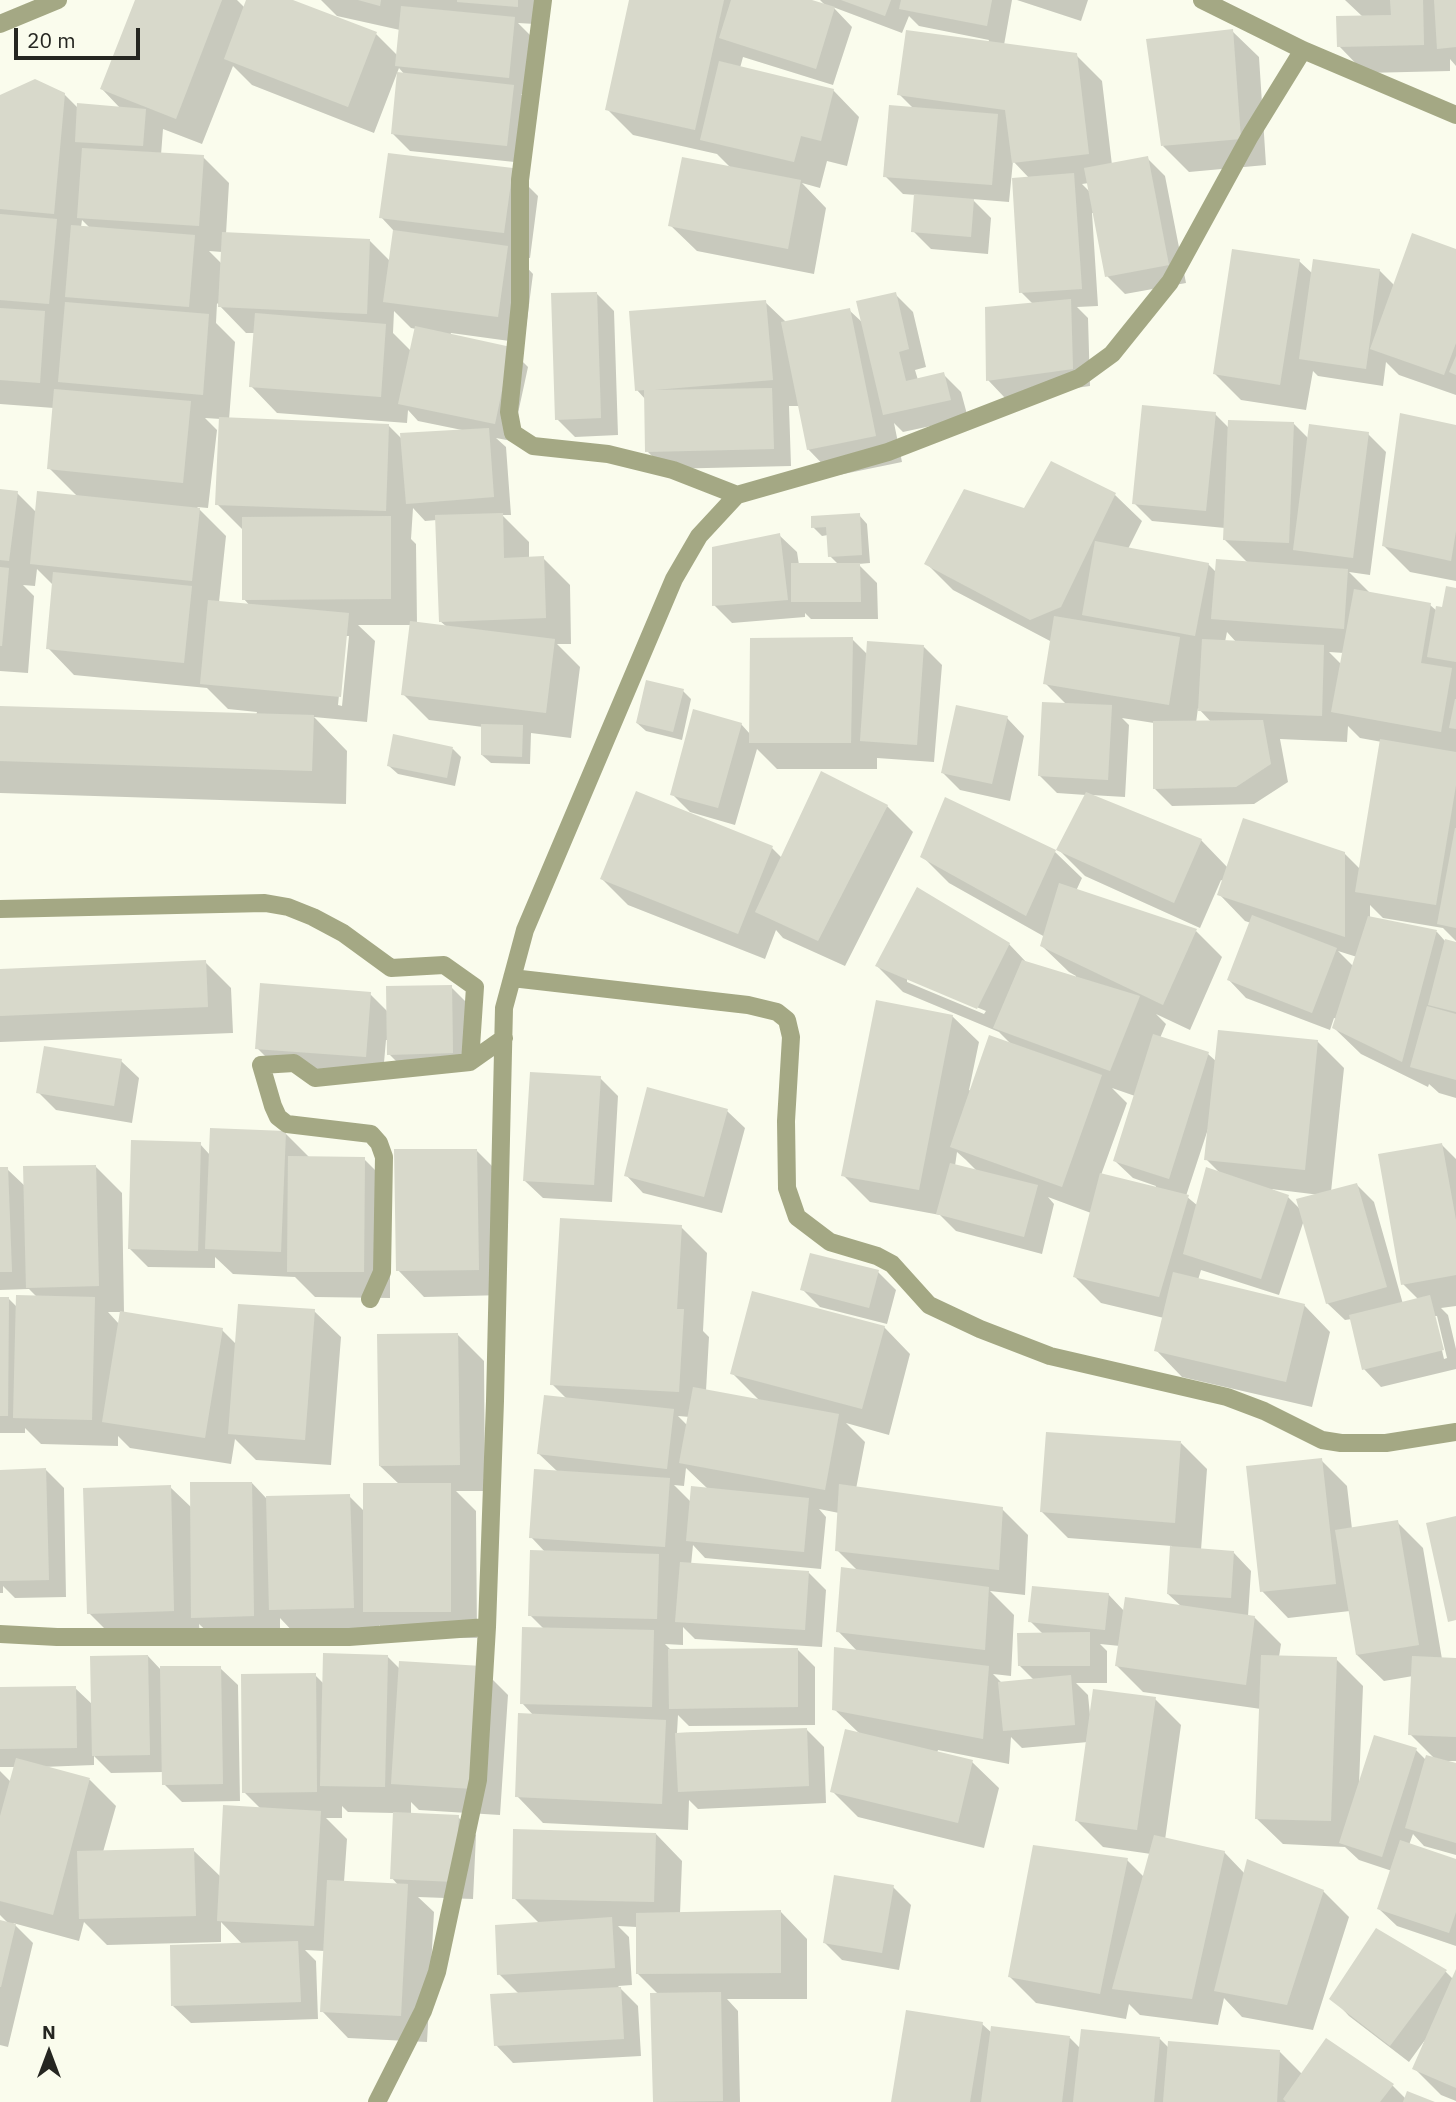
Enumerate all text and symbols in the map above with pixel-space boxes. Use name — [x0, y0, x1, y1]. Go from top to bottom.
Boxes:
scale bar — [18, 14, 144, 58]
text: 20 m — [27, 26, 76, 54]
north arrow — [14, 2018, 84, 2088]
text: N — [42, 2020, 56, 2044]

